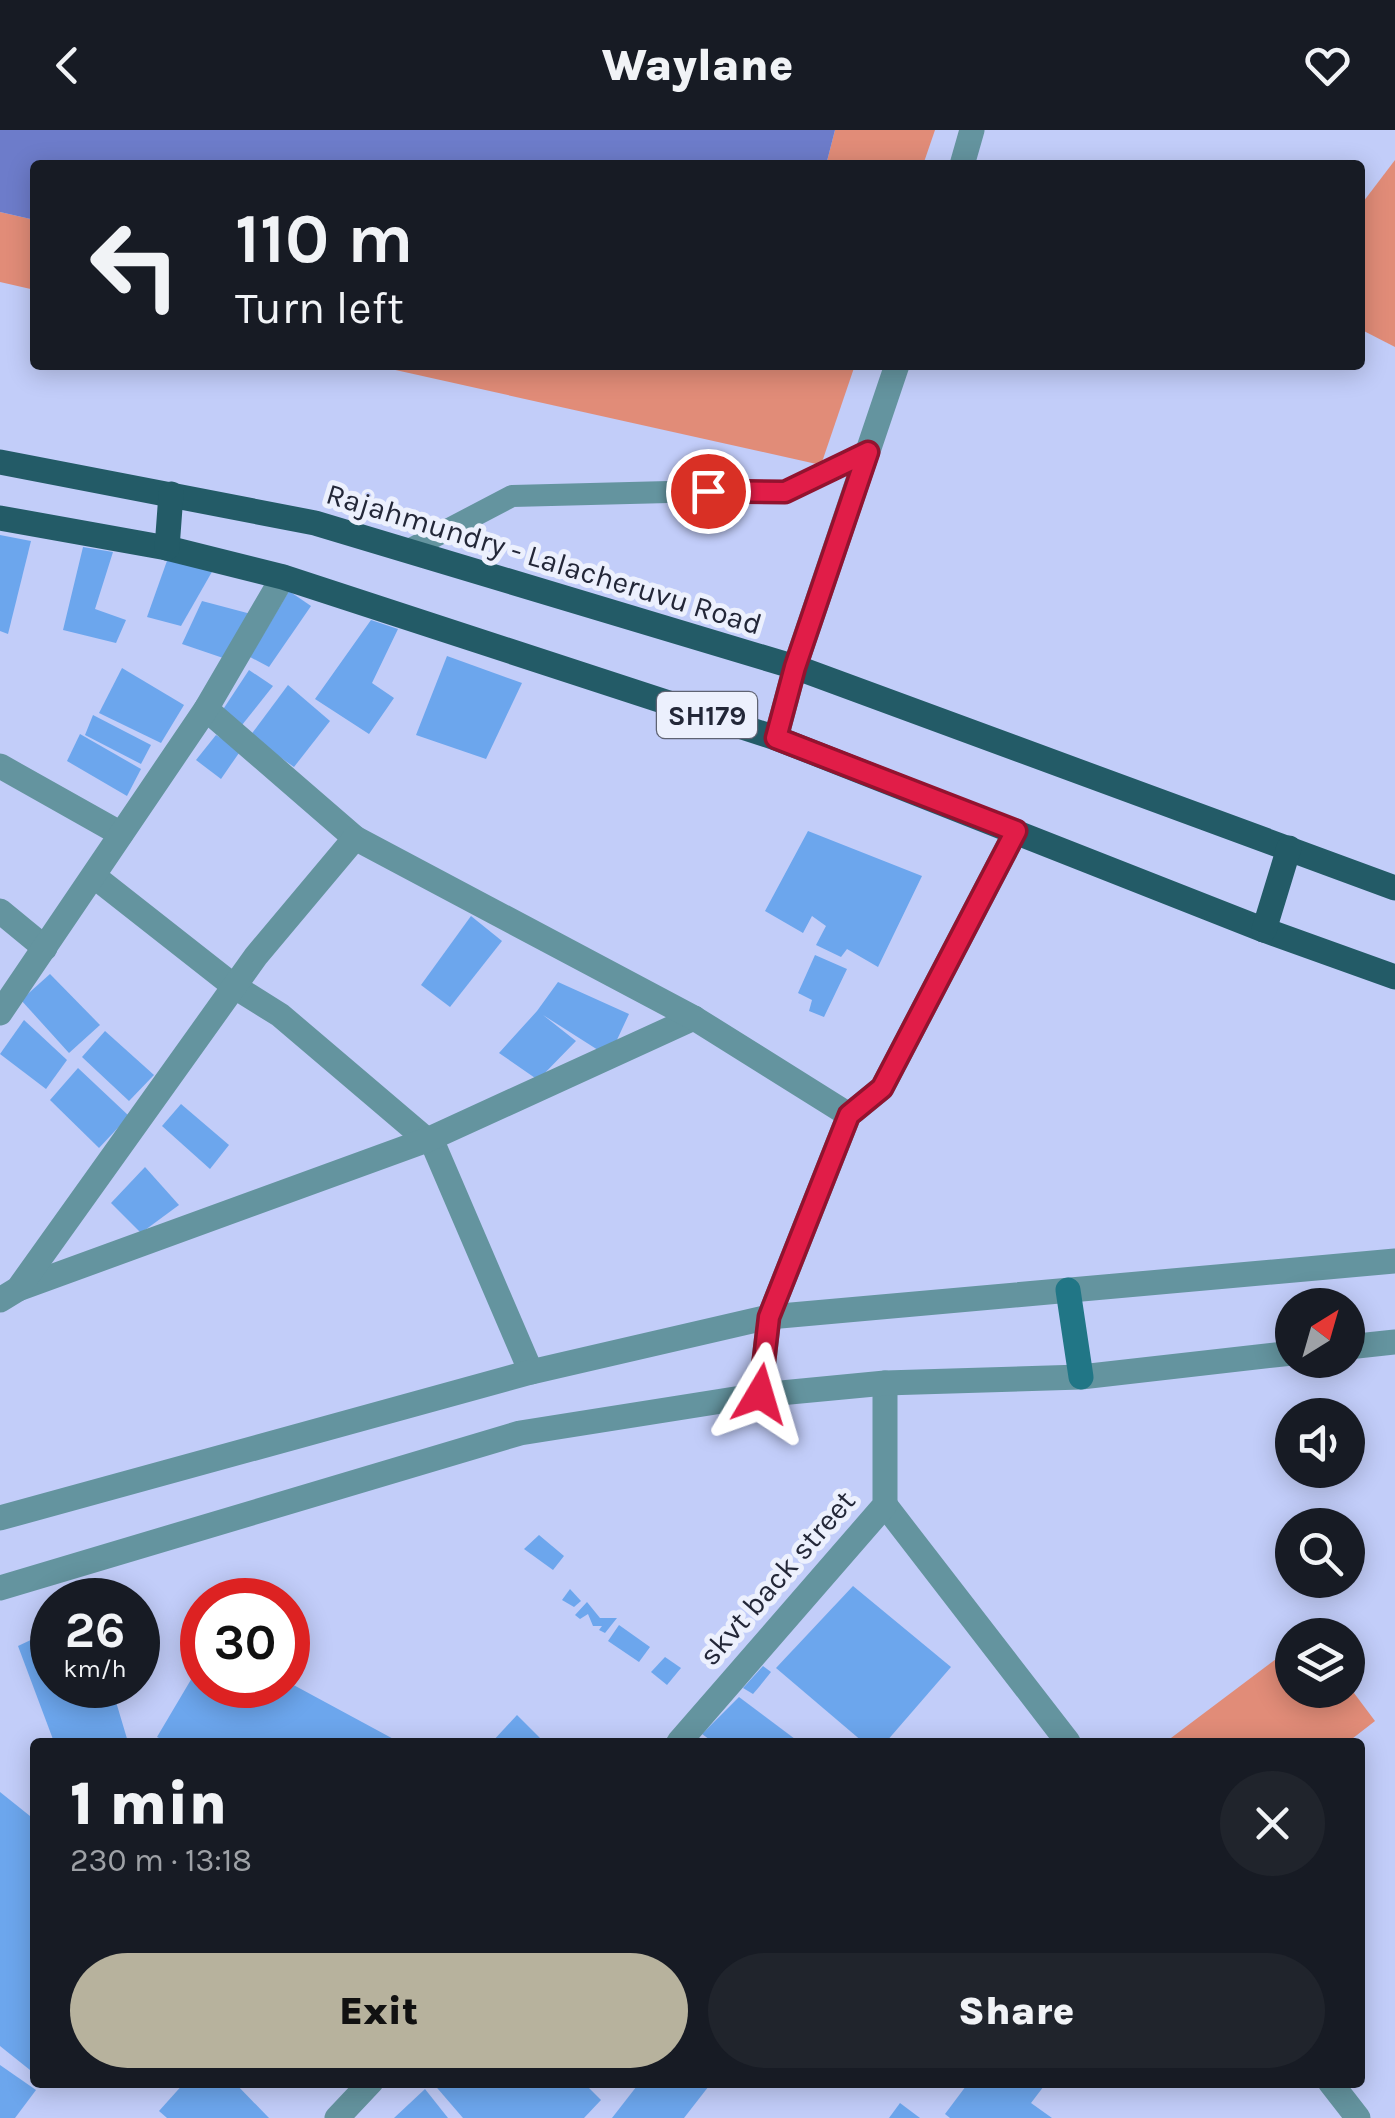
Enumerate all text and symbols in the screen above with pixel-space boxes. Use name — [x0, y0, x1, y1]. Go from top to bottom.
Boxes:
icon: back — [40, 38, 95, 93]
icon: heart — [1300, 38, 1355, 93]
text: Waylane — [602, 39, 793, 91]
text: 110 m — [235, 198, 413, 280]
icon: left — [70, 200, 200, 330]
text: Turn left — [235, 282, 404, 334]
pin — [666, 449, 751, 534]
icon: arrive — [681, 464, 736, 519]
street label: Rajahmundry - Lalacheruvu Road — [322, 476, 766, 642]
road number: SH179 — [657, 692, 757, 738]
north arrow — [1275, 1288, 1365, 1378]
map controls — [1275, 1288, 1365, 1708]
position arrow — [708, 1342, 812, 1446]
button: sound — [1275, 1398, 1365, 1488]
street label: skvt back street — [691, 1483, 863, 1673]
button: search — [1275, 1508, 1365, 1598]
speed limit sign: 30 — [180, 1578, 310, 1708]
text: 26 — [65, 1601, 125, 1660]
button: layers — [1275, 1618, 1365, 1708]
text: km/h — [63, 1654, 127, 1683]
text: 1 min — [70, 1769, 227, 1839]
button: close — [1220, 1771, 1325, 1876]
text: 230 m · 13:18 — [70, 1842, 252, 1879]
button: Exit — [70, 1953, 688, 2068]
button: Share — [708, 1953, 1325, 2068]

